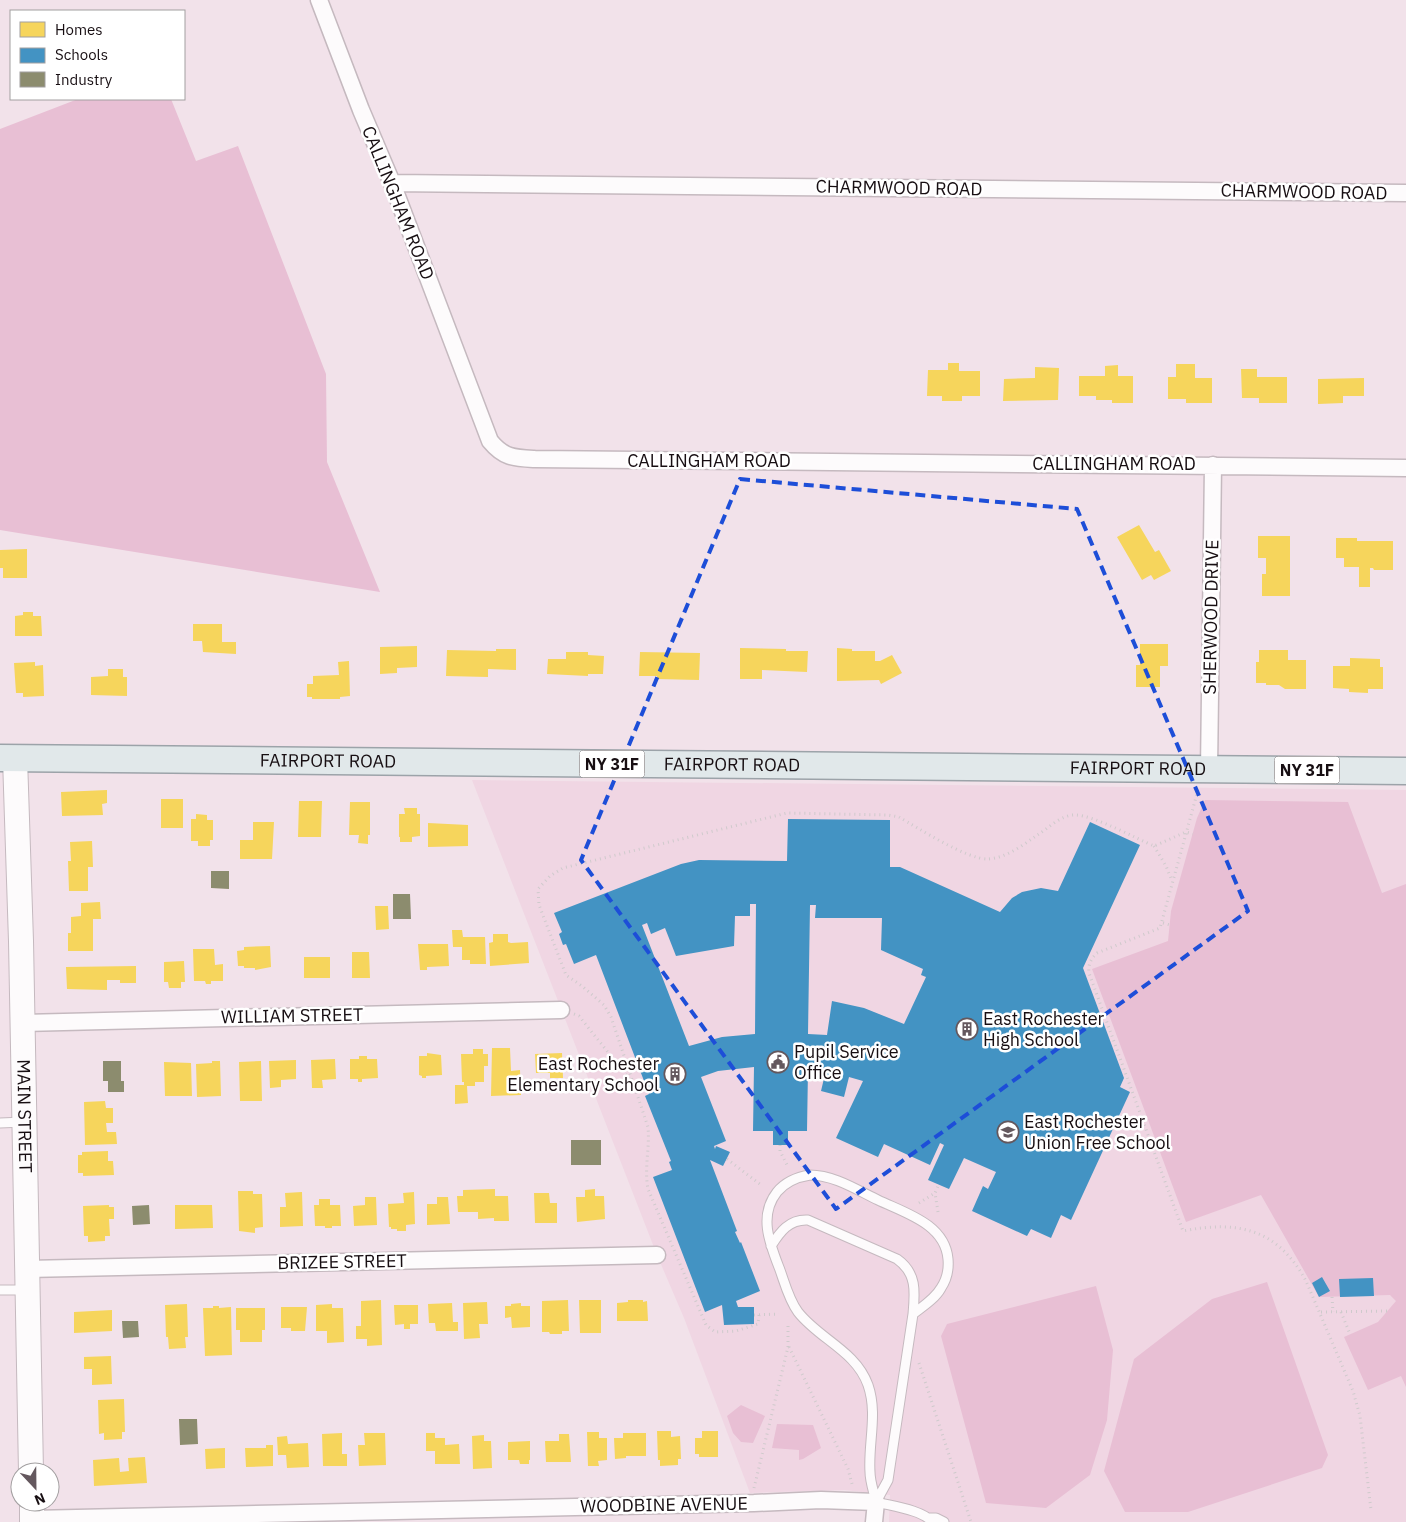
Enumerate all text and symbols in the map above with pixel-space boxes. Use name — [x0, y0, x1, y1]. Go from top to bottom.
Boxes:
legend — [10, 10, 185, 100]
text: Homes — [55, 20, 103, 39]
text: Schools — [55, 45, 108, 64]
text: Industry — [55, 70, 113, 89]
street label: CALLINGHAM ROAD — [357, 123, 440, 283]
street label: CHARMWOOD ROAD — [815, 175, 983, 200]
street label: CHARMWOOD ROAD — [1220, 179, 1388, 204]
street label: CALLINGHAM ROAD — [627, 449, 791, 472]
street label: CALLINGHAM ROAD — [1032, 452, 1196, 475]
street label: SHERWOOD DRIVE — [1198, 539, 1223, 695]
street label: FAIRPORT ROAD — [260, 748, 396, 773]
road number: NY 31F — [580, 751, 644, 778]
street label: FAIRPORT ROAD — [664, 752, 800, 776]
street label: FAIRPORT ROAD — [1070, 756, 1206, 780]
road number: NY 31F — [1274, 756, 1340, 784]
street label: WILLIAM STREET — [221, 1003, 363, 1028]
place label: East Rochester High School — [983, 1007, 1105, 1051]
building icon: East Rochester High School — [955, 1017, 979, 1041]
place label: Pupil Service Office — [794, 1040, 899, 1084]
public building icon: Pupil Service Office — [766, 1050, 790, 1074]
place label: East Rochester Elementary School — [507, 1052, 659, 1096]
street label: MAIN STREET — [12, 1059, 37, 1173]
building icon: East Rochester Elementary School — [663, 1062, 687, 1086]
place label: East Rochester Union Free School — [1024, 1110, 1171, 1154]
school or university icon: East Rochester Union Free School — [996, 1120, 1020, 1144]
street label: BRIZEE STREET — [277, 1249, 407, 1274]
north arrow — [10, 1462, 60, 1512]
text: N — [32, 1489, 48, 1509]
street label: WOODBINE AVENUE — [580, 1492, 748, 1517]

